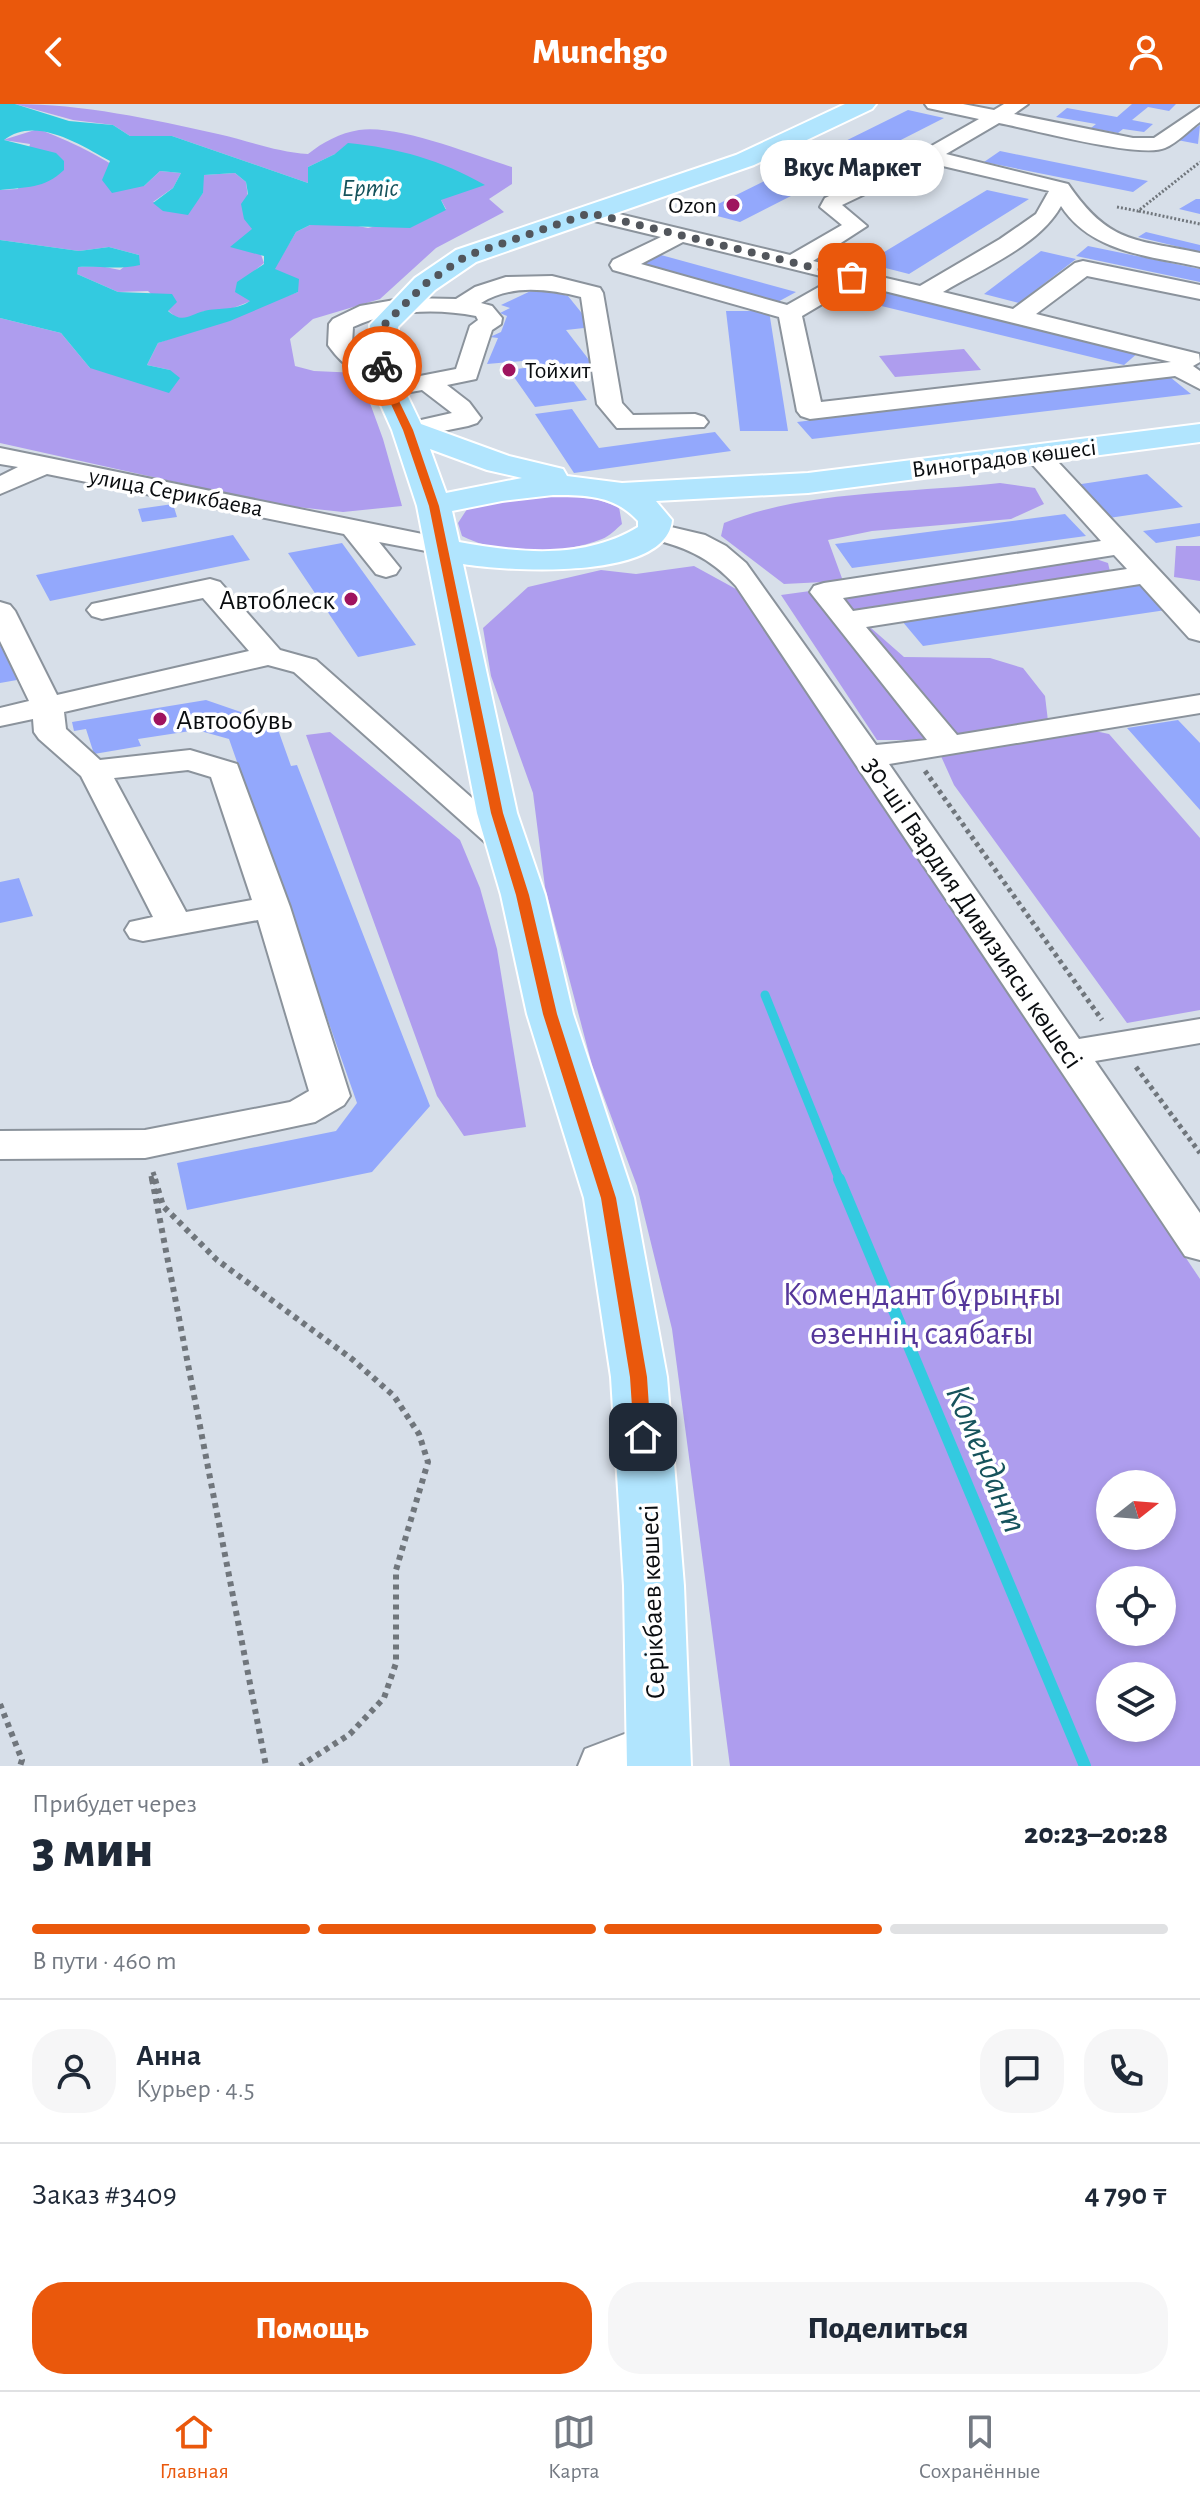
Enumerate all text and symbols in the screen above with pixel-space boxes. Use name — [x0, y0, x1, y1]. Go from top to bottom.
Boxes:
icon: back — [32, 30, 76, 74]
icon: person — [1124, 30, 1168, 74]
text: Munchgo — [532, 34, 668, 70]
callout: Вкус Маркет — [760, 141, 944, 197]
text: Вкус Маркет — [783, 155, 921, 181]
water label: Ертіс — [342, 175, 398, 201]
place label: Ozon — [668, 194, 717, 218]
marker: Ozon — [724, 196, 742, 214]
pin — [818, 243, 886, 311]
icon: bag — [830, 255, 874, 299]
courier — [342, 326, 422, 406]
icon: bike — [360, 344, 404, 388]
place label: Тойхит — [525, 359, 591, 383]
marker: Тойхит — [500, 361, 518, 379]
street label: Виноградов көшесі — [911, 436, 1098, 482]
street label: улица Серикбаева — [86, 464, 265, 522]
place label: Автоблеск — [219, 587, 335, 615]
marker: Автоблеск — [342, 590, 360, 608]
place label: Автообувь — [176, 707, 292, 735]
marker: Автообувь — [151, 710, 169, 728]
street label: 30-ші Гвардия Дивизиясы көшесі — [857, 752, 1087, 1074]
park label: Комендант бұрыңғы өзеннің саябағы — [782, 1278, 1062, 1351]
water label: Комендант — [939, 1380, 1033, 1538]
pin — [609, 1403, 677, 1471]
icon: home — [621, 1415, 665, 1459]
north arrow — [1096, 1470, 1176, 1550]
map controls — [1096, 1470, 1176, 1742]
street label: Серікбаев көшесі — [636, 1504, 670, 1700]
button: locate — [1096, 1566, 1176, 1646]
button: layers — [1096, 1662, 1176, 1742]
text: Прибудет через — [32, 1791, 197, 1817]
text: 20:23–20:28 — [1024, 1819, 1168, 1849]
text: 3 мин — [32, 1824, 153, 1876]
text: В пути · 460 m — [32, 1948, 177, 1974]
button: person — [32, 2029, 116, 2113]
button: chat — [980, 2029, 1064, 2113]
button: phone — [1084, 2029, 1168, 2113]
text: Анна — [136, 2041, 201, 2071]
text: Курьер · 4.5 — [136, 2076, 255, 2102]
text: Заказ #3409 — [32, 2180, 177, 2210]
text: 4 790 ₸ — [1084, 2180, 1168, 2210]
button: Помощь — [32, 2282, 592, 2374]
button: Поделиться — [608, 2282, 1168, 2374]
tab: Главная — [160, 2410, 229, 2484]
tab: Карта — [548, 2410, 600, 2484]
tab: Сохранённые — [919, 2410, 1040, 2484]

